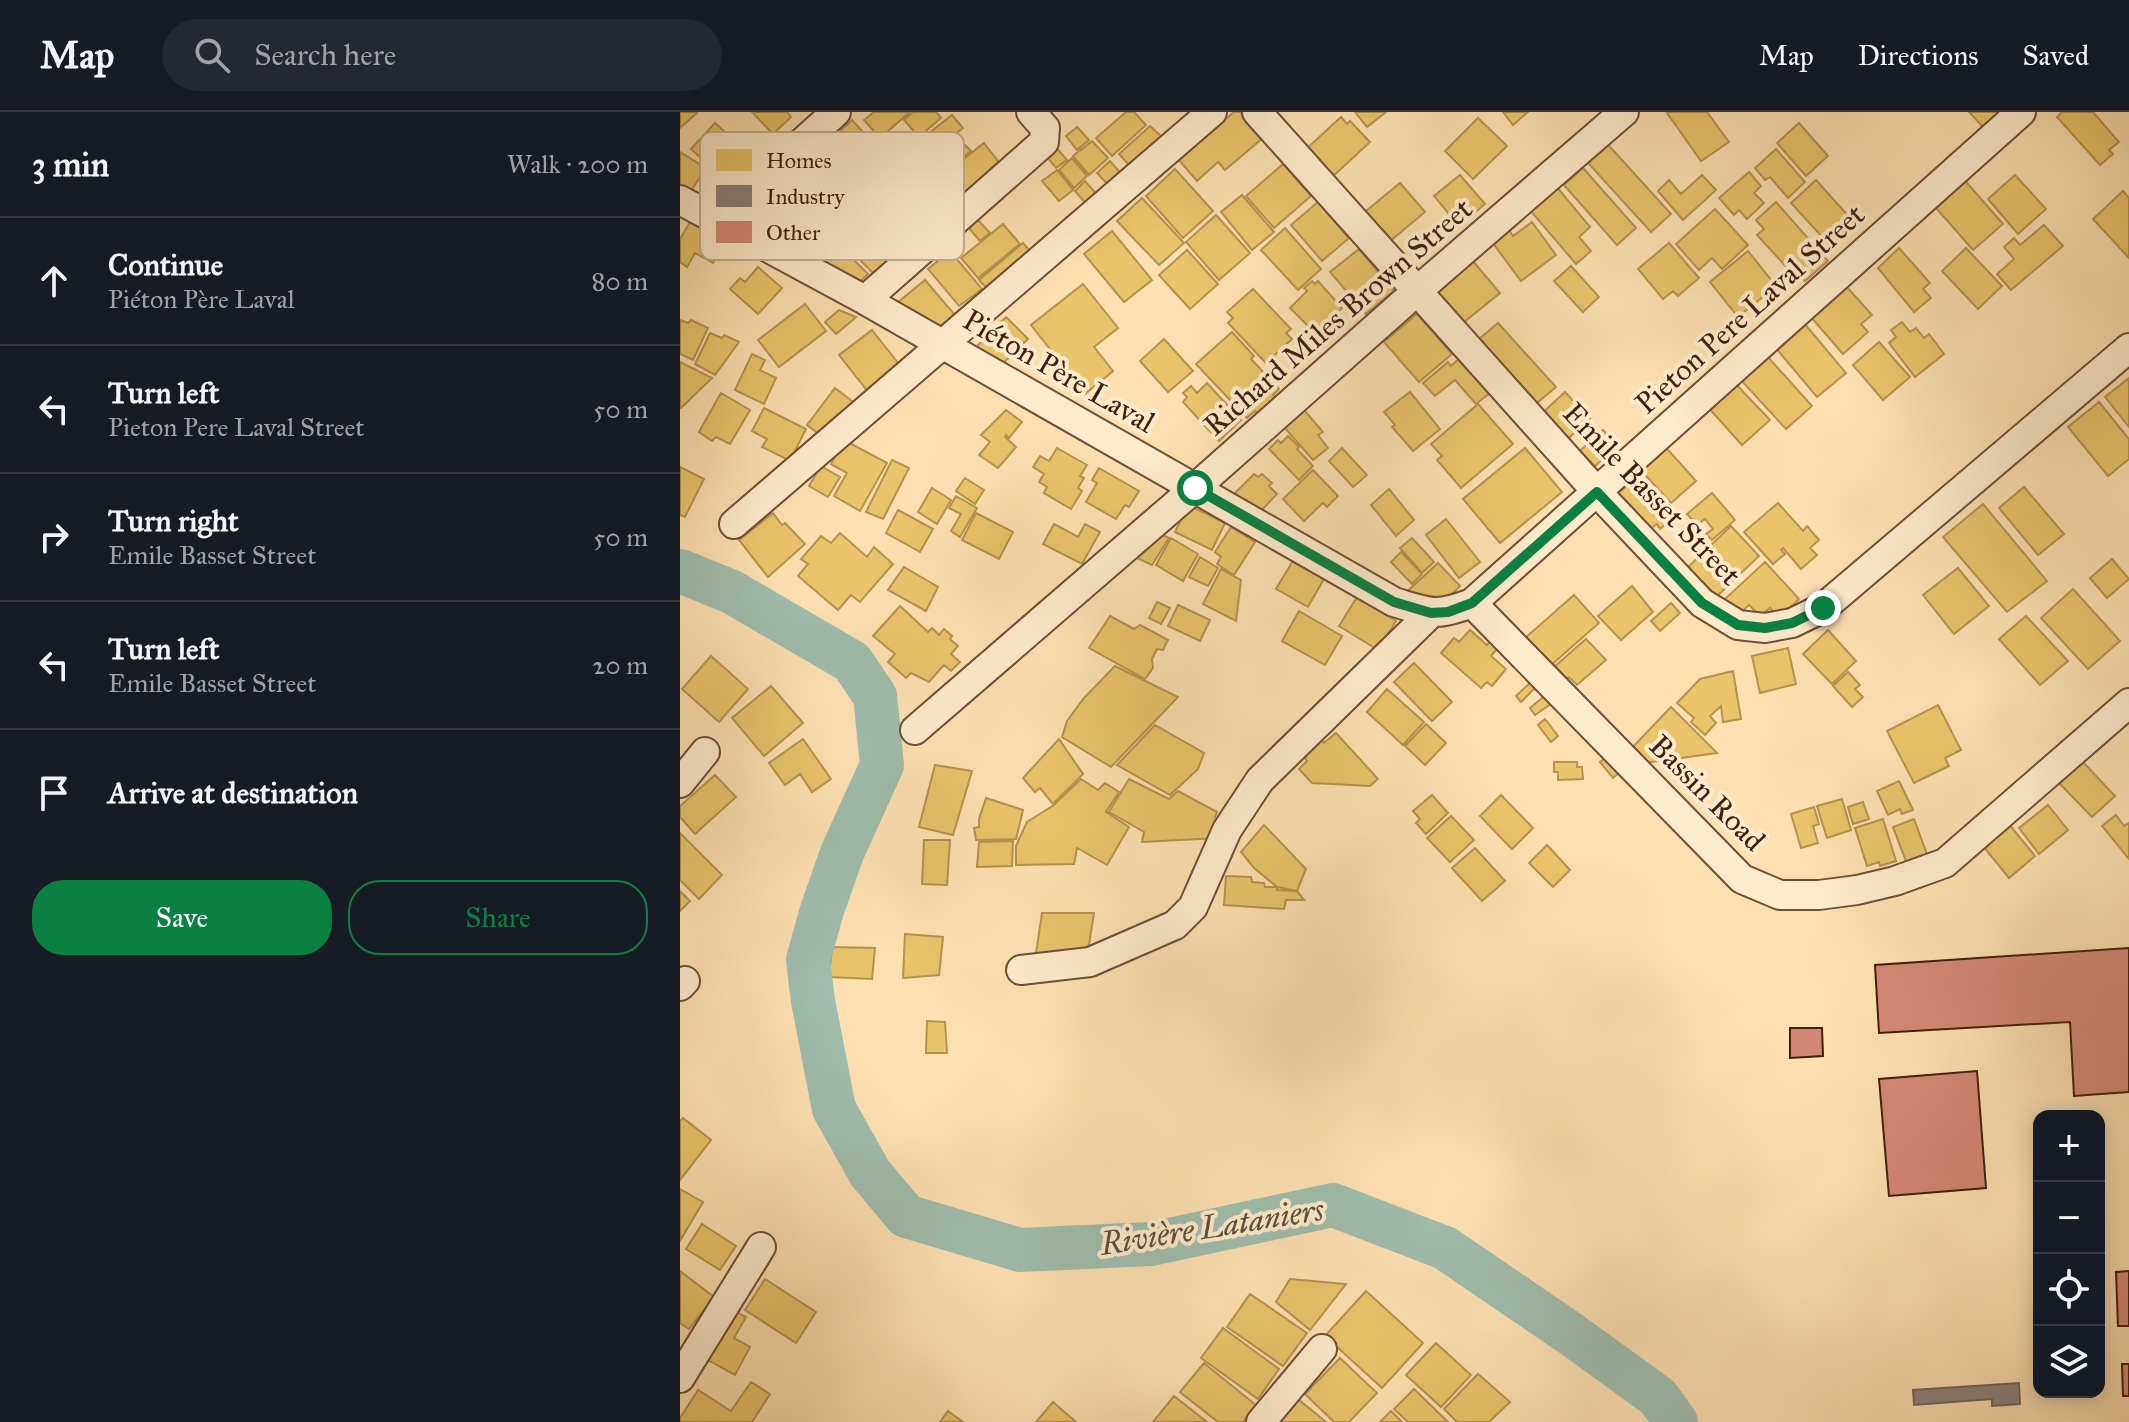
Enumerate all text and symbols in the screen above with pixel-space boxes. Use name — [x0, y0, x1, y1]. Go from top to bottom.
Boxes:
search box — [162, 19, 722, 91]
text: Map — [40, 32, 114, 78]
icon: search — [190, 33, 234, 77]
text: Search here — [254, 37, 396, 73]
text: Map — [1759, 38, 1814, 73]
text: Directions — [1858, 38, 1979, 73]
text: Saved — [2023, 38, 2089, 73]
legend — [700, 132, 964, 260]
text: 3 min — [32, 144, 109, 185]
text: Homes — [766, 147, 832, 174]
text: Walk · 200 m — [507, 148, 648, 180]
text: Industry — [766, 183, 845, 210]
street label: Richard Miles Brown Street — [1196, 190, 1480, 443]
street label: Pieton Pere Laval Street — [1628, 196, 1872, 421]
text: Other — [766, 219, 821, 246]
text: Continue — [108, 247, 223, 283]
icon: ahead — [32, 259, 76, 303]
text: 80 m — [592, 265, 648, 297]
text: Piéton Père Laval — [108, 283, 295, 315]
street label: Piéton Père Laval — [957, 302, 1162, 441]
text: Turn left — [108, 375, 219, 411]
icon: left — [32, 387, 76, 431]
text: 50 m — [593, 393, 648, 425]
street label: Emile Basset Street — [1556, 395, 1749, 593]
text: Pieton Pere Laval Street — [108, 411, 365, 443]
route start — [1177, 470, 1213, 506]
text: Turn right — [108, 503, 239, 539]
icon: right — [32, 515, 76, 559]
text: 50 m — [593, 521, 648, 553]
text: Emile Basset Street — [108, 539, 316, 571]
route end — [1805, 590, 1841, 626]
text: Turn left — [108, 631, 219, 667]
icon: left — [32, 643, 76, 687]
text: 20 m — [593, 649, 648, 681]
text: Emile Basset Street — [108, 667, 316, 699]
street label: Bassin Road — [1641, 727, 1773, 859]
icon: arrive — [32, 771, 76, 815]
text: Arrive at destination — [108, 775, 358, 811]
button: Save — [32, 880, 332, 955]
button: Share — [348, 880, 648, 955]
map controls — [2033, 1110, 2105, 1398]
button: + — [2033, 1110, 2105, 1182]
button: − — [2033, 1182, 2105, 1254]
water label: Rivière Lataniers — [1097, 1190, 1327, 1264]
button: locate — [2033, 1254, 2105, 1326]
button: layers — [2033, 1326, 2105, 1398]

